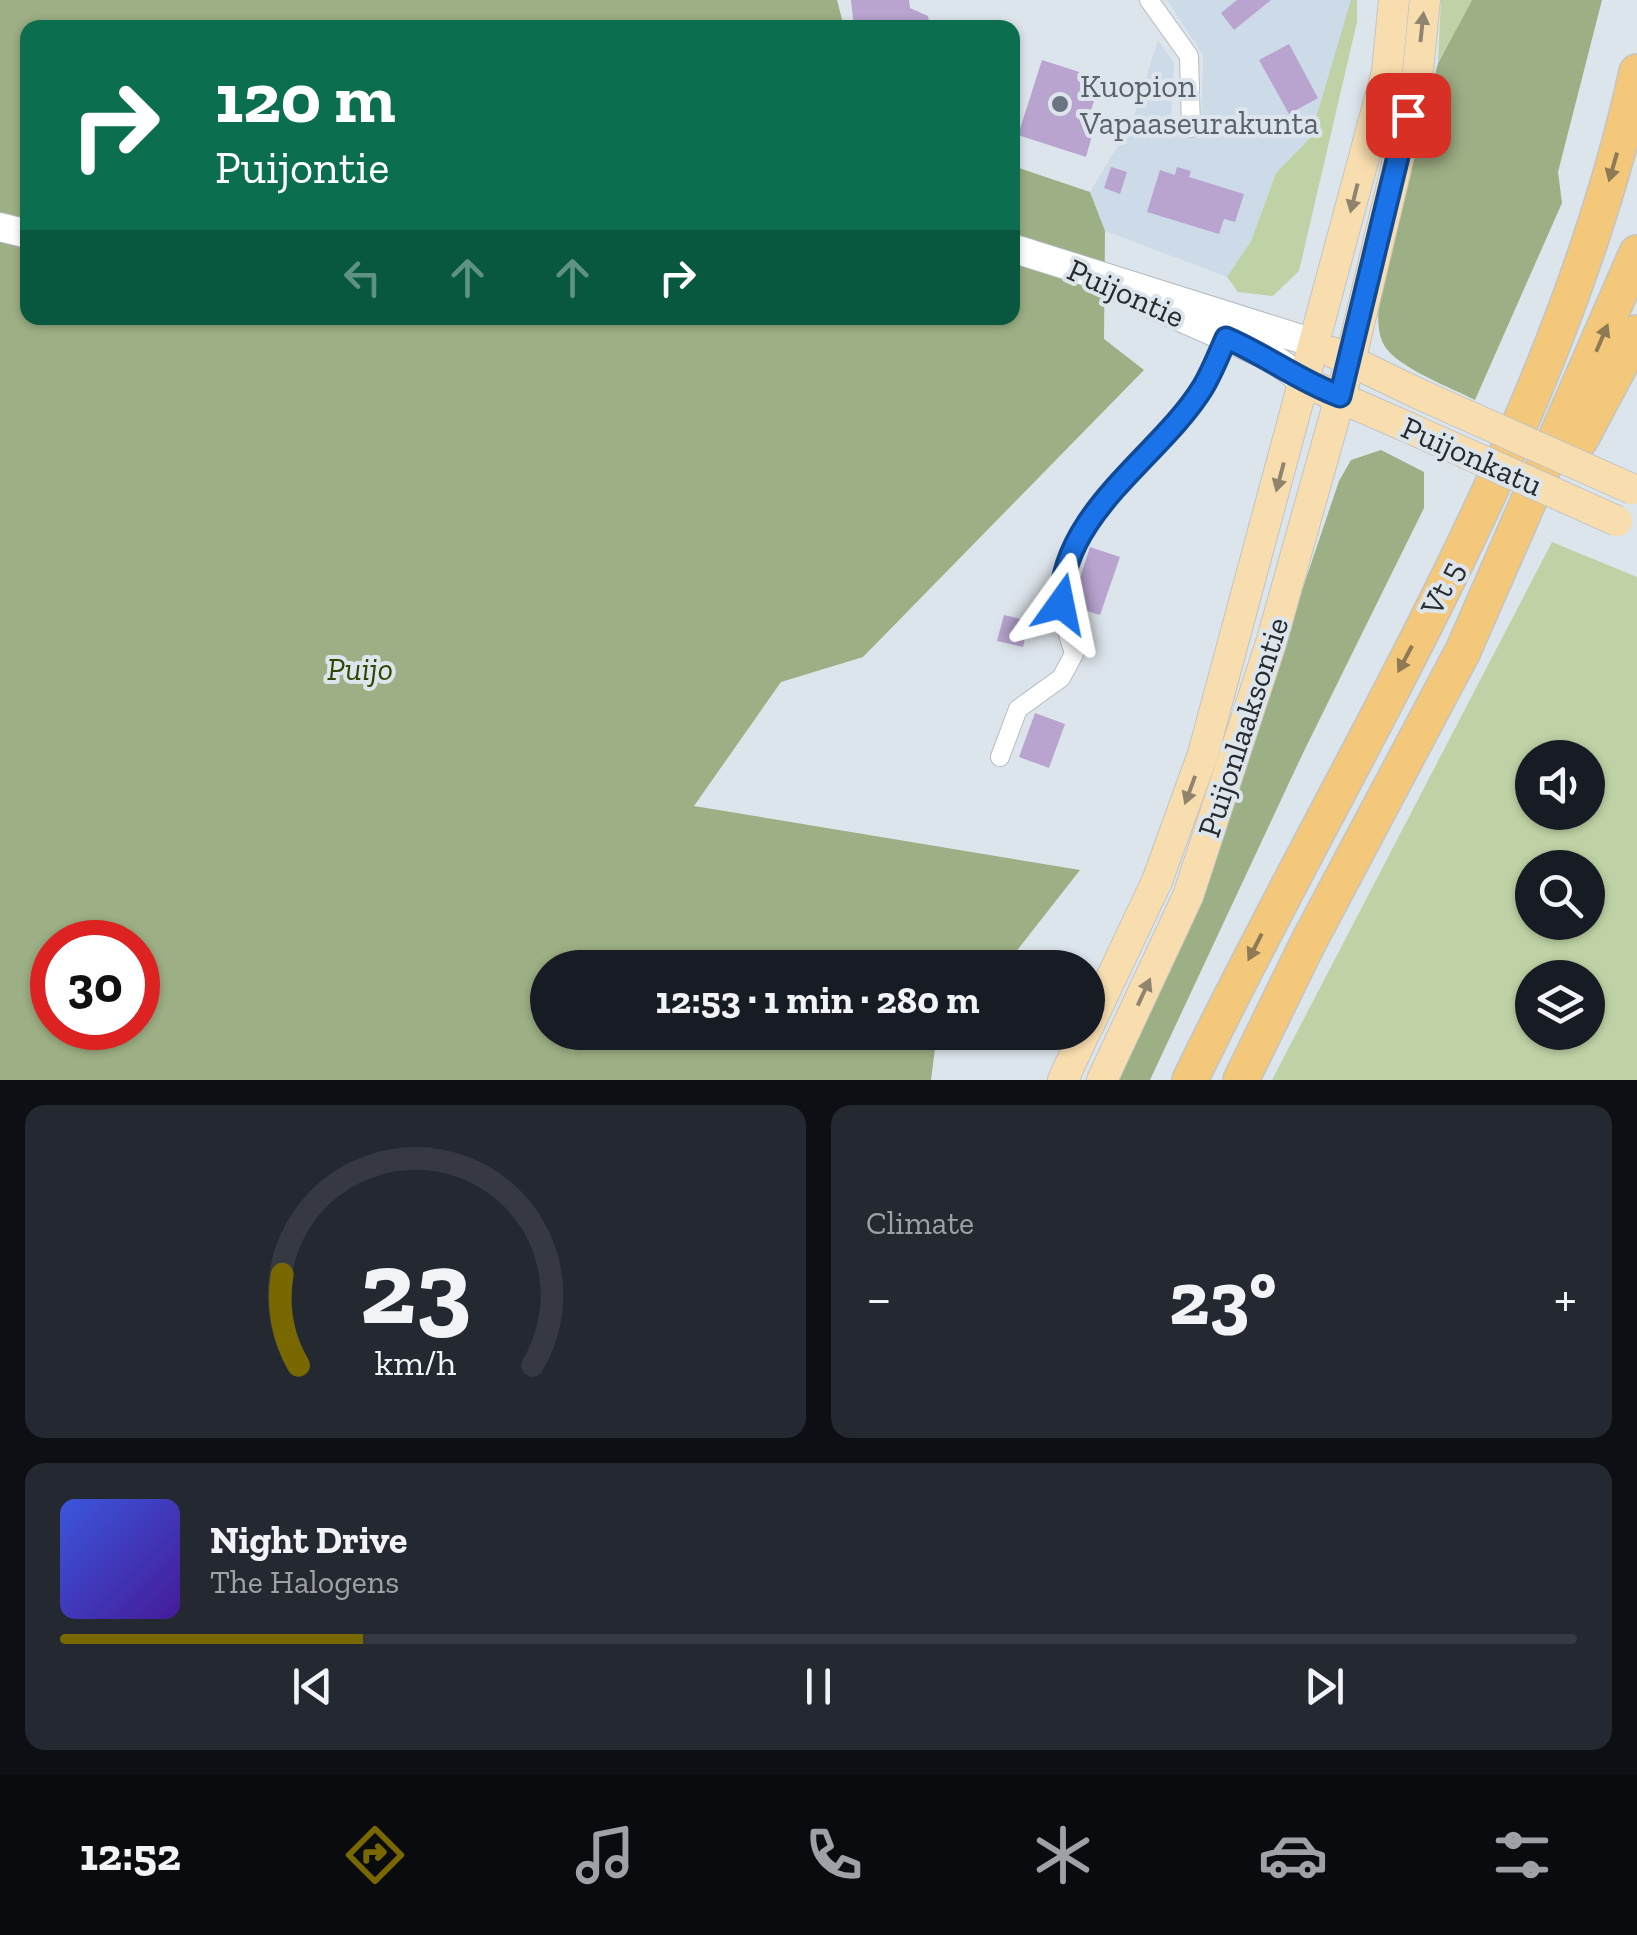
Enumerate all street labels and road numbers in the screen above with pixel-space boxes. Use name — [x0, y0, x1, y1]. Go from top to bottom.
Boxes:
street label: Puijontie — [1062, 250, 1190, 336]
street label: Puijonkatu — [1396, 408, 1548, 504]
street label: Vt 5 — [1412, 554, 1472, 622]
street label: Puijonlaaksontie — [1190, 612, 1296, 842]

